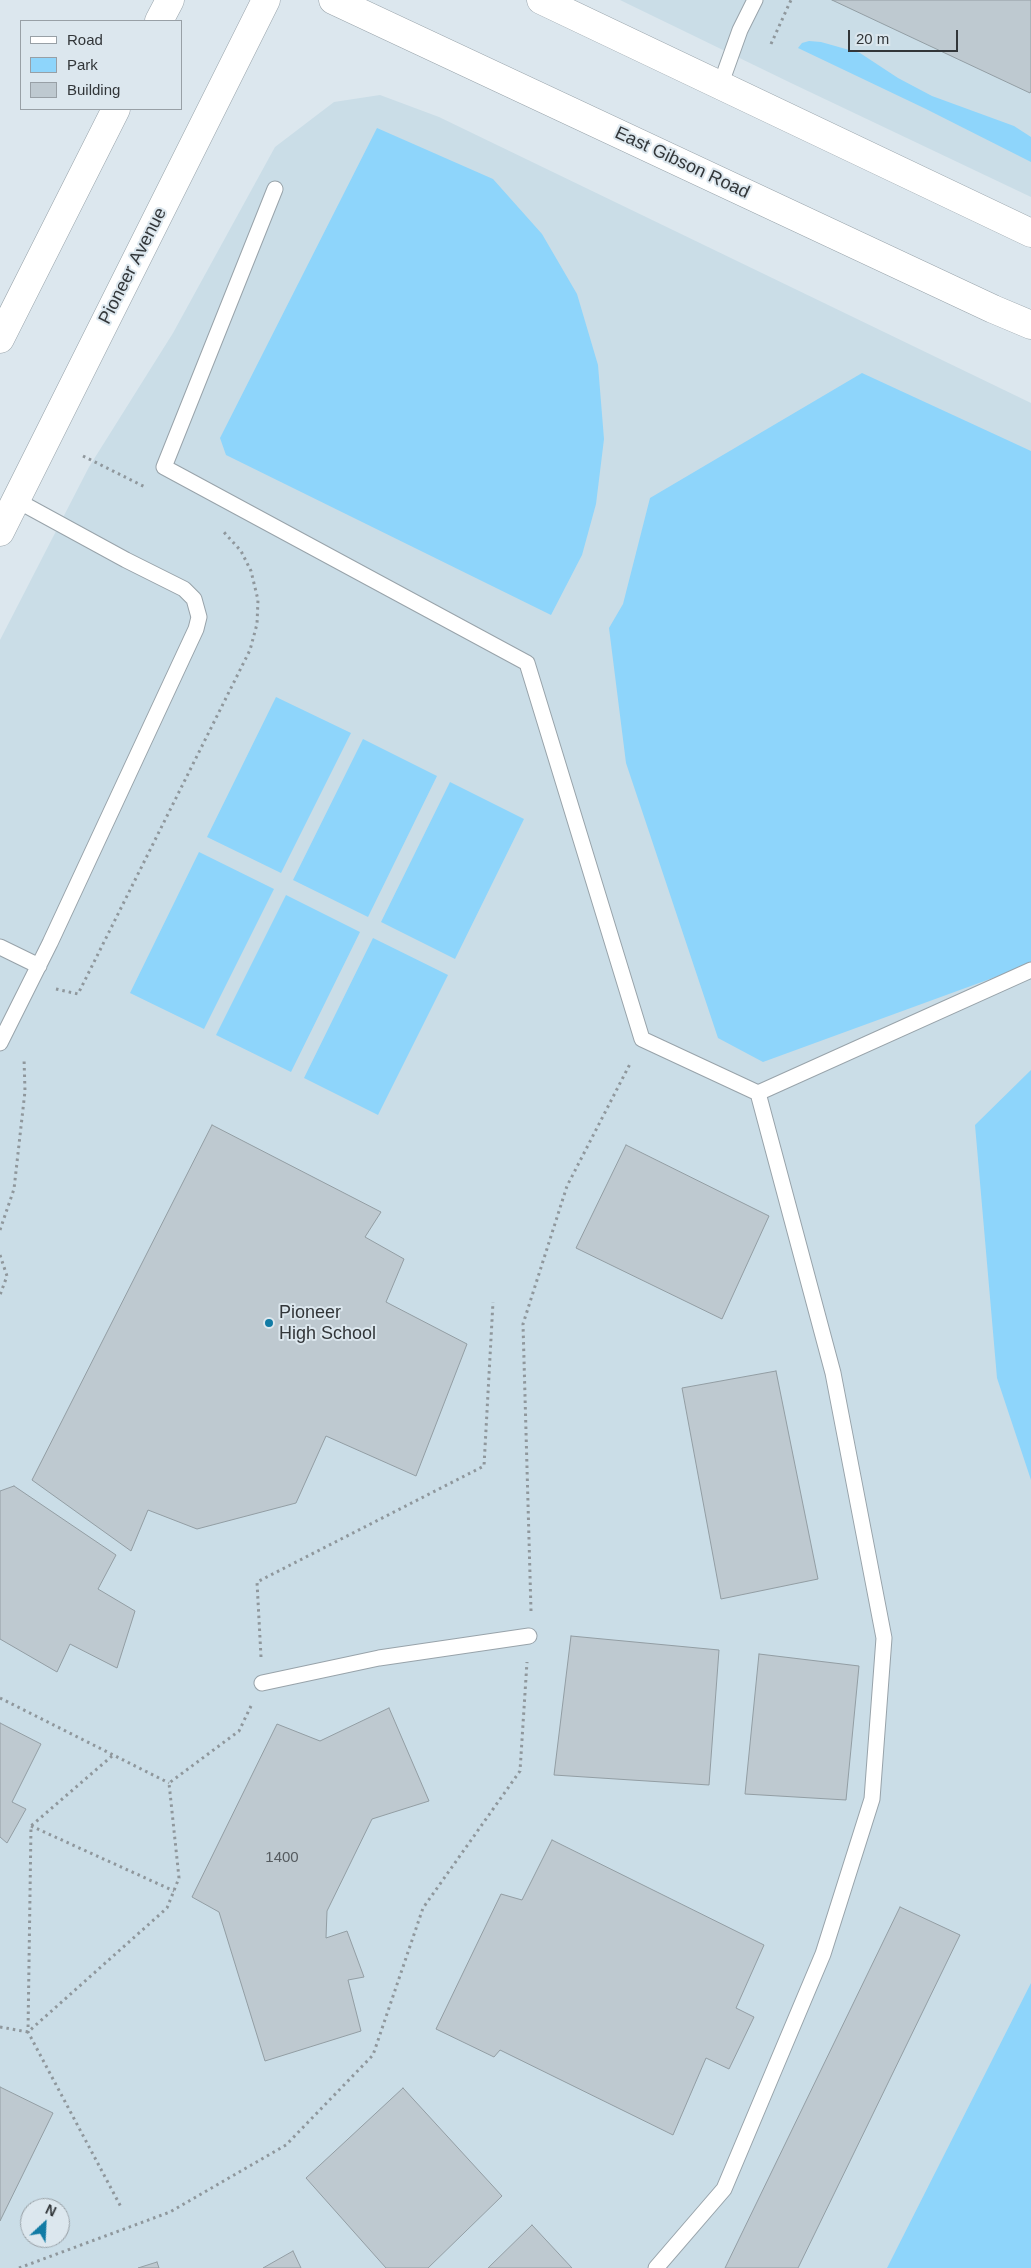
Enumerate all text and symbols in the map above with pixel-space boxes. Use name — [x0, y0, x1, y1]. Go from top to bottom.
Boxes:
legend — [20, 20, 182, 110]
scale bar — [851, 20, 961, 52]
text: 20 m — [856, 30, 889, 47]
text: Road — [67, 31, 103, 48]
text: Park — [67, 56, 98, 73]
text: Building — [67, 81, 120, 98]
street label: East Gibson Road — [611, 122, 753, 204]
street label: Pioneer Avenue — [94, 204, 172, 328]
place label: Pioneer High School — [279, 1302, 376, 1345]
marker: Pioneer High School — [263, 1317, 275, 1329]
house number: 1400 — [265, 1849, 299, 1867]
north arrow — [20, 2198, 70, 2248]
text: N — [43, 2201, 59, 2220]

